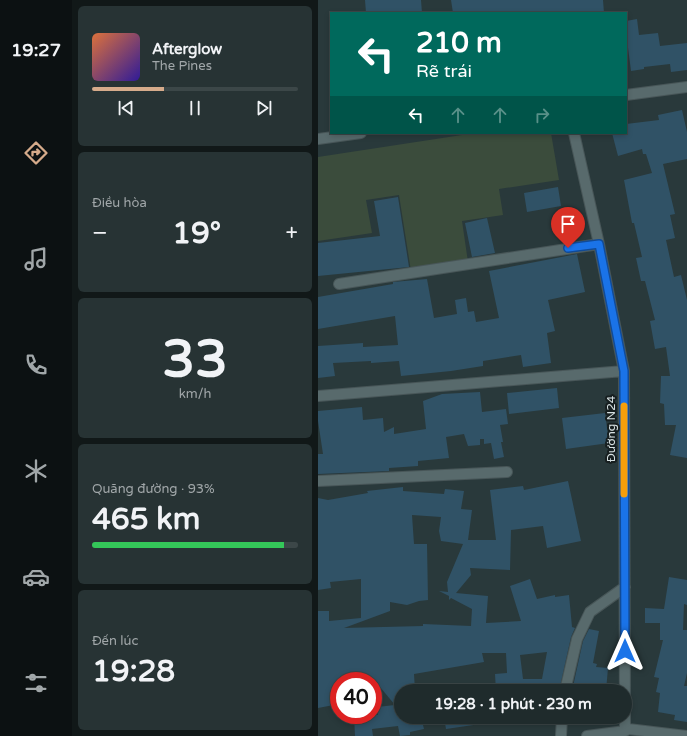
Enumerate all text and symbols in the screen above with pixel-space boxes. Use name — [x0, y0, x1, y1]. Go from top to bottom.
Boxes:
text: 210 m — [416, 26, 502, 60]
icon: left — [350, 28, 402, 80]
text: 19:27 — [11, 39, 61, 61]
text: Afterglow — [152, 40, 222, 58]
text: The Pines — [152, 58, 212, 74]
text: Rẽ trái — [416, 60, 472, 82]
icon: previous — [115, 97, 137, 119]
icon: pause — [184, 97, 206, 119]
icon: next — [253, 97, 275, 119]
icon: left — [405, 104, 427, 126]
icon: ahead — [447, 104, 469, 126]
icon: ahead — [489, 104, 511, 126]
icon: right — [531, 104, 553, 126]
icon: directions — [22, 139, 50, 167]
text: Điều hòa — [92, 195, 147, 211]
pin — [551, 207, 585, 248]
icon: arrive — [557, 213, 579, 235]
text: 19° — [172, 215, 221, 252]
text: − — [92, 220, 108, 246]
text: + — [286, 220, 298, 246]
icon: music — [22, 245, 50, 273]
text: 33 — [162, 328, 228, 391]
icon: phone — [22, 351, 50, 379]
text: km/h — [179, 386, 211, 402]
street label: Đường N24 — [604, 395, 618, 462]
icon: climate — [22, 457, 50, 485]
text: Quãng đường · 93% — [92, 481, 215, 497]
text: 465 km — [92, 501, 200, 538]
icon: car — [22, 563, 50, 591]
position arrow — [604, 630, 646, 672]
text: Đến lúc — [92, 633, 138, 649]
text: 19:28 — [92, 653, 175, 690]
icon: filters — [22, 669, 50, 697]
speed limit sign: 40 — [330, 672, 382, 724]
text: 19:28 · 1 phút · 230 m — [434, 695, 592, 713]

